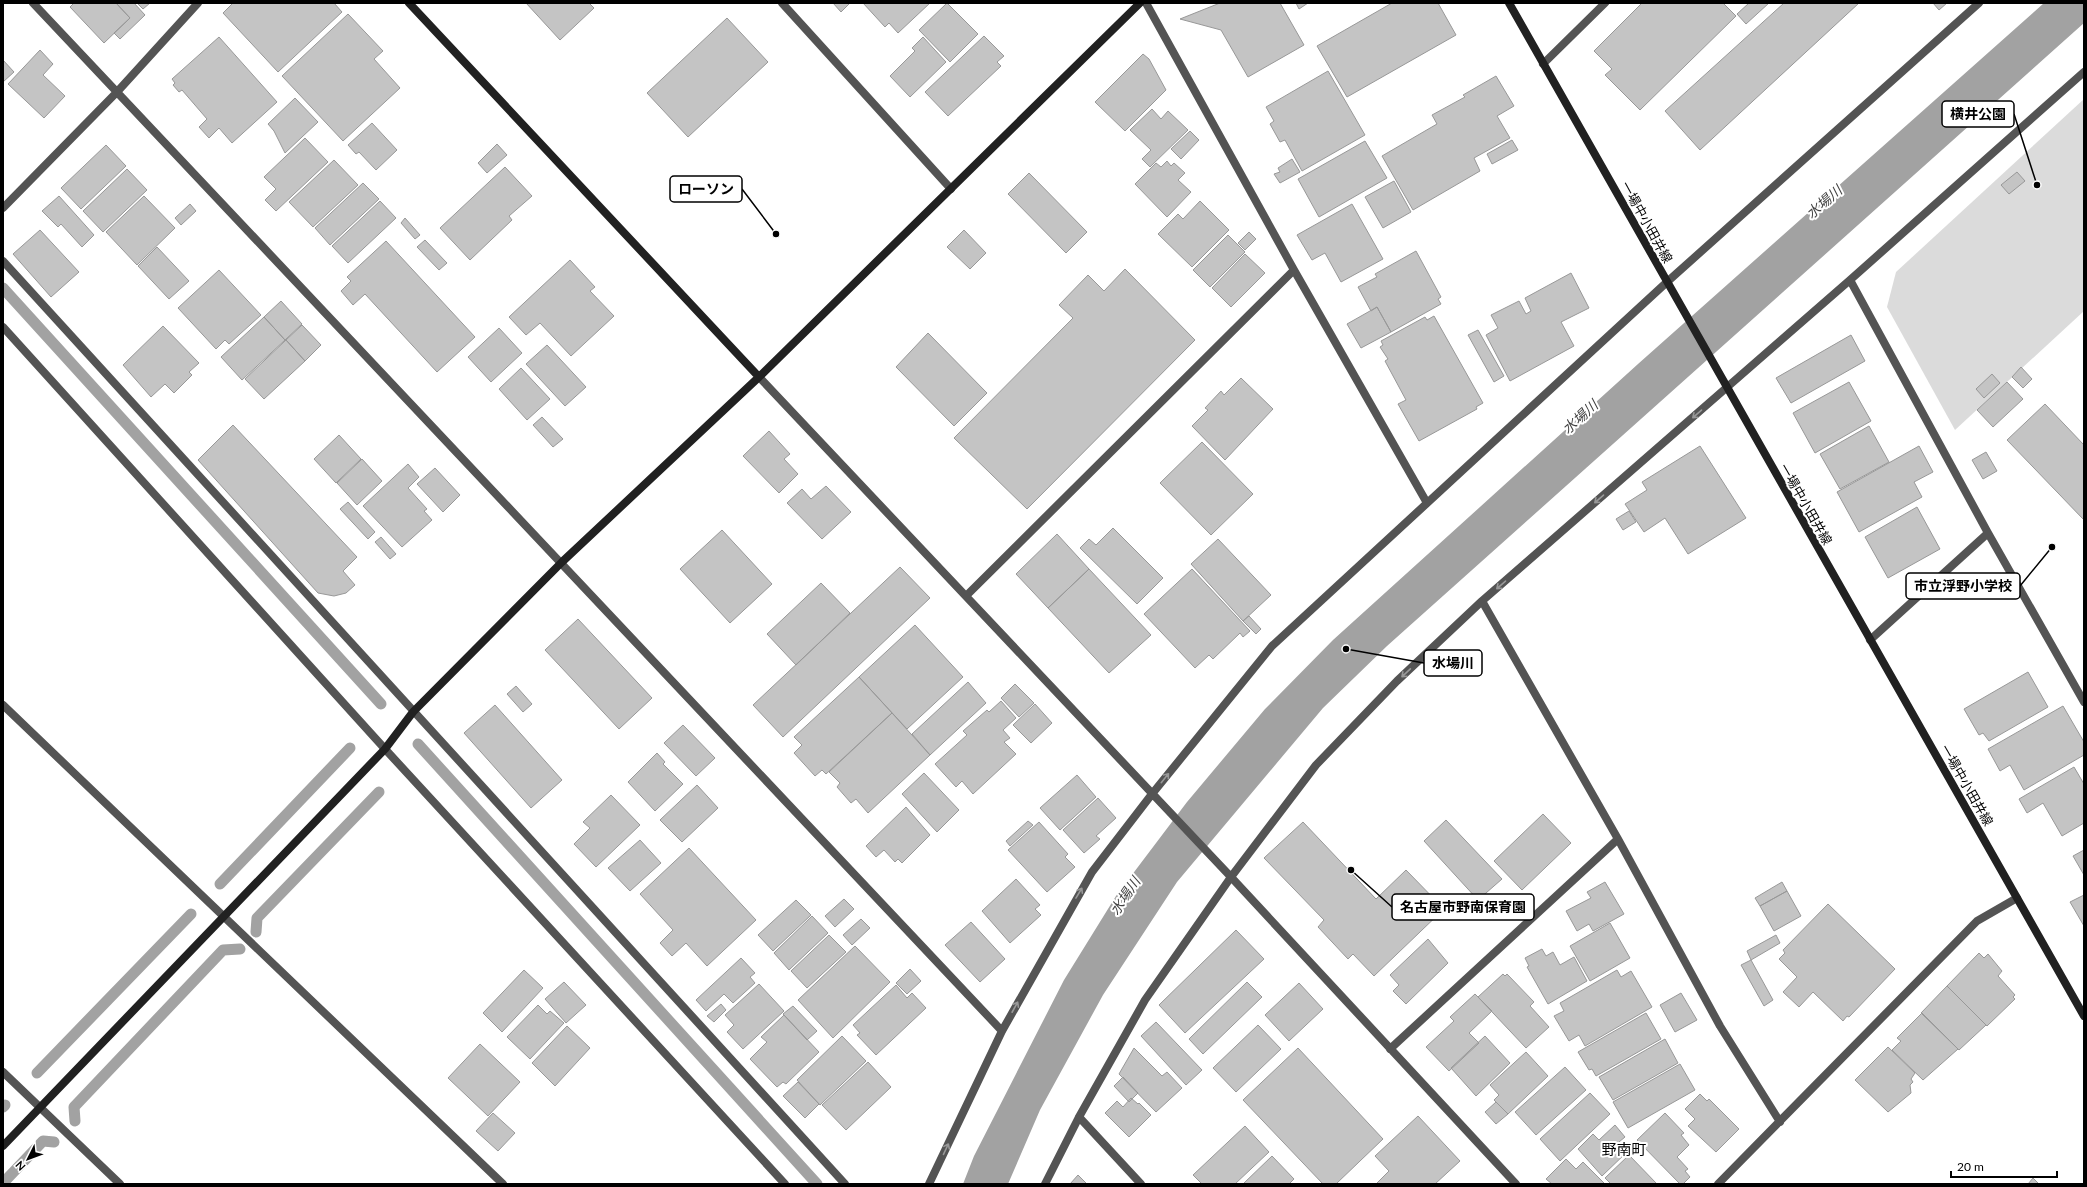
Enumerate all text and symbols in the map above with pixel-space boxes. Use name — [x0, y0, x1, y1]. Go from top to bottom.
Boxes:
callout: 横井公園 — [1942, 101, 2014, 127]
text: 横井公園 — [1950, 105, 2006, 122]
callout: ローソン — [670, 176, 742, 202]
street label: 一場中小田井線 — [1618, 178, 1676, 266]
text: ローソン — [678, 180, 734, 197]
water label: 水場川 — [1802, 180, 1847, 222]
water label: 水場川 — [1558, 395, 1602, 437]
one-way arrow — [1692, 409, 1702, 418]
street label: 一場中小田井線 — [1776, 461, 1836, 547]
one-way arrow — [1594, 495, 1604, 504]
callout: 市立浮野小学校 — [1906, 573, 2020, 599]
text: 市立浮野小学校 — [1914, 577, 2012, 594]
one-way arrow — [1496, 580, 1506, 589]
callout: 水場川 — [1424, 650, 1482, 676]
text: 水場川 — [1432, 654, 1474, 671]
one-way arrow — [1401, 668, 1411, 678]
street label: 一場中小田井線 — [1937, 742, 1997, 828]
one-way arrow — [1161, 773, 1169, 784]
water label: 水場川 — [1106, 872, 1144, 918]
one-way arrow — [1075, 888, 1083, 899]
callout: 名古屋市野南保育園 — [1392, 894, 1534, 920]
text: 名古屋市野南保育園 — [1400, 898, 1526, 915]
one-way arrow — [1012, 1001, 1020, 1013]
north arrow — [8, 1139, 48, 1179]
district label: 野南町 — [1601, 1140, 1647, 1158]
one-way arrow — [943, 1143, 950, 1155]
scale bar — [1951, 1153, 2057, 1179]
text: N — [13, 1159, 28, 1174]
text: 20 m — [1957, 1159, 1984, 1174]

